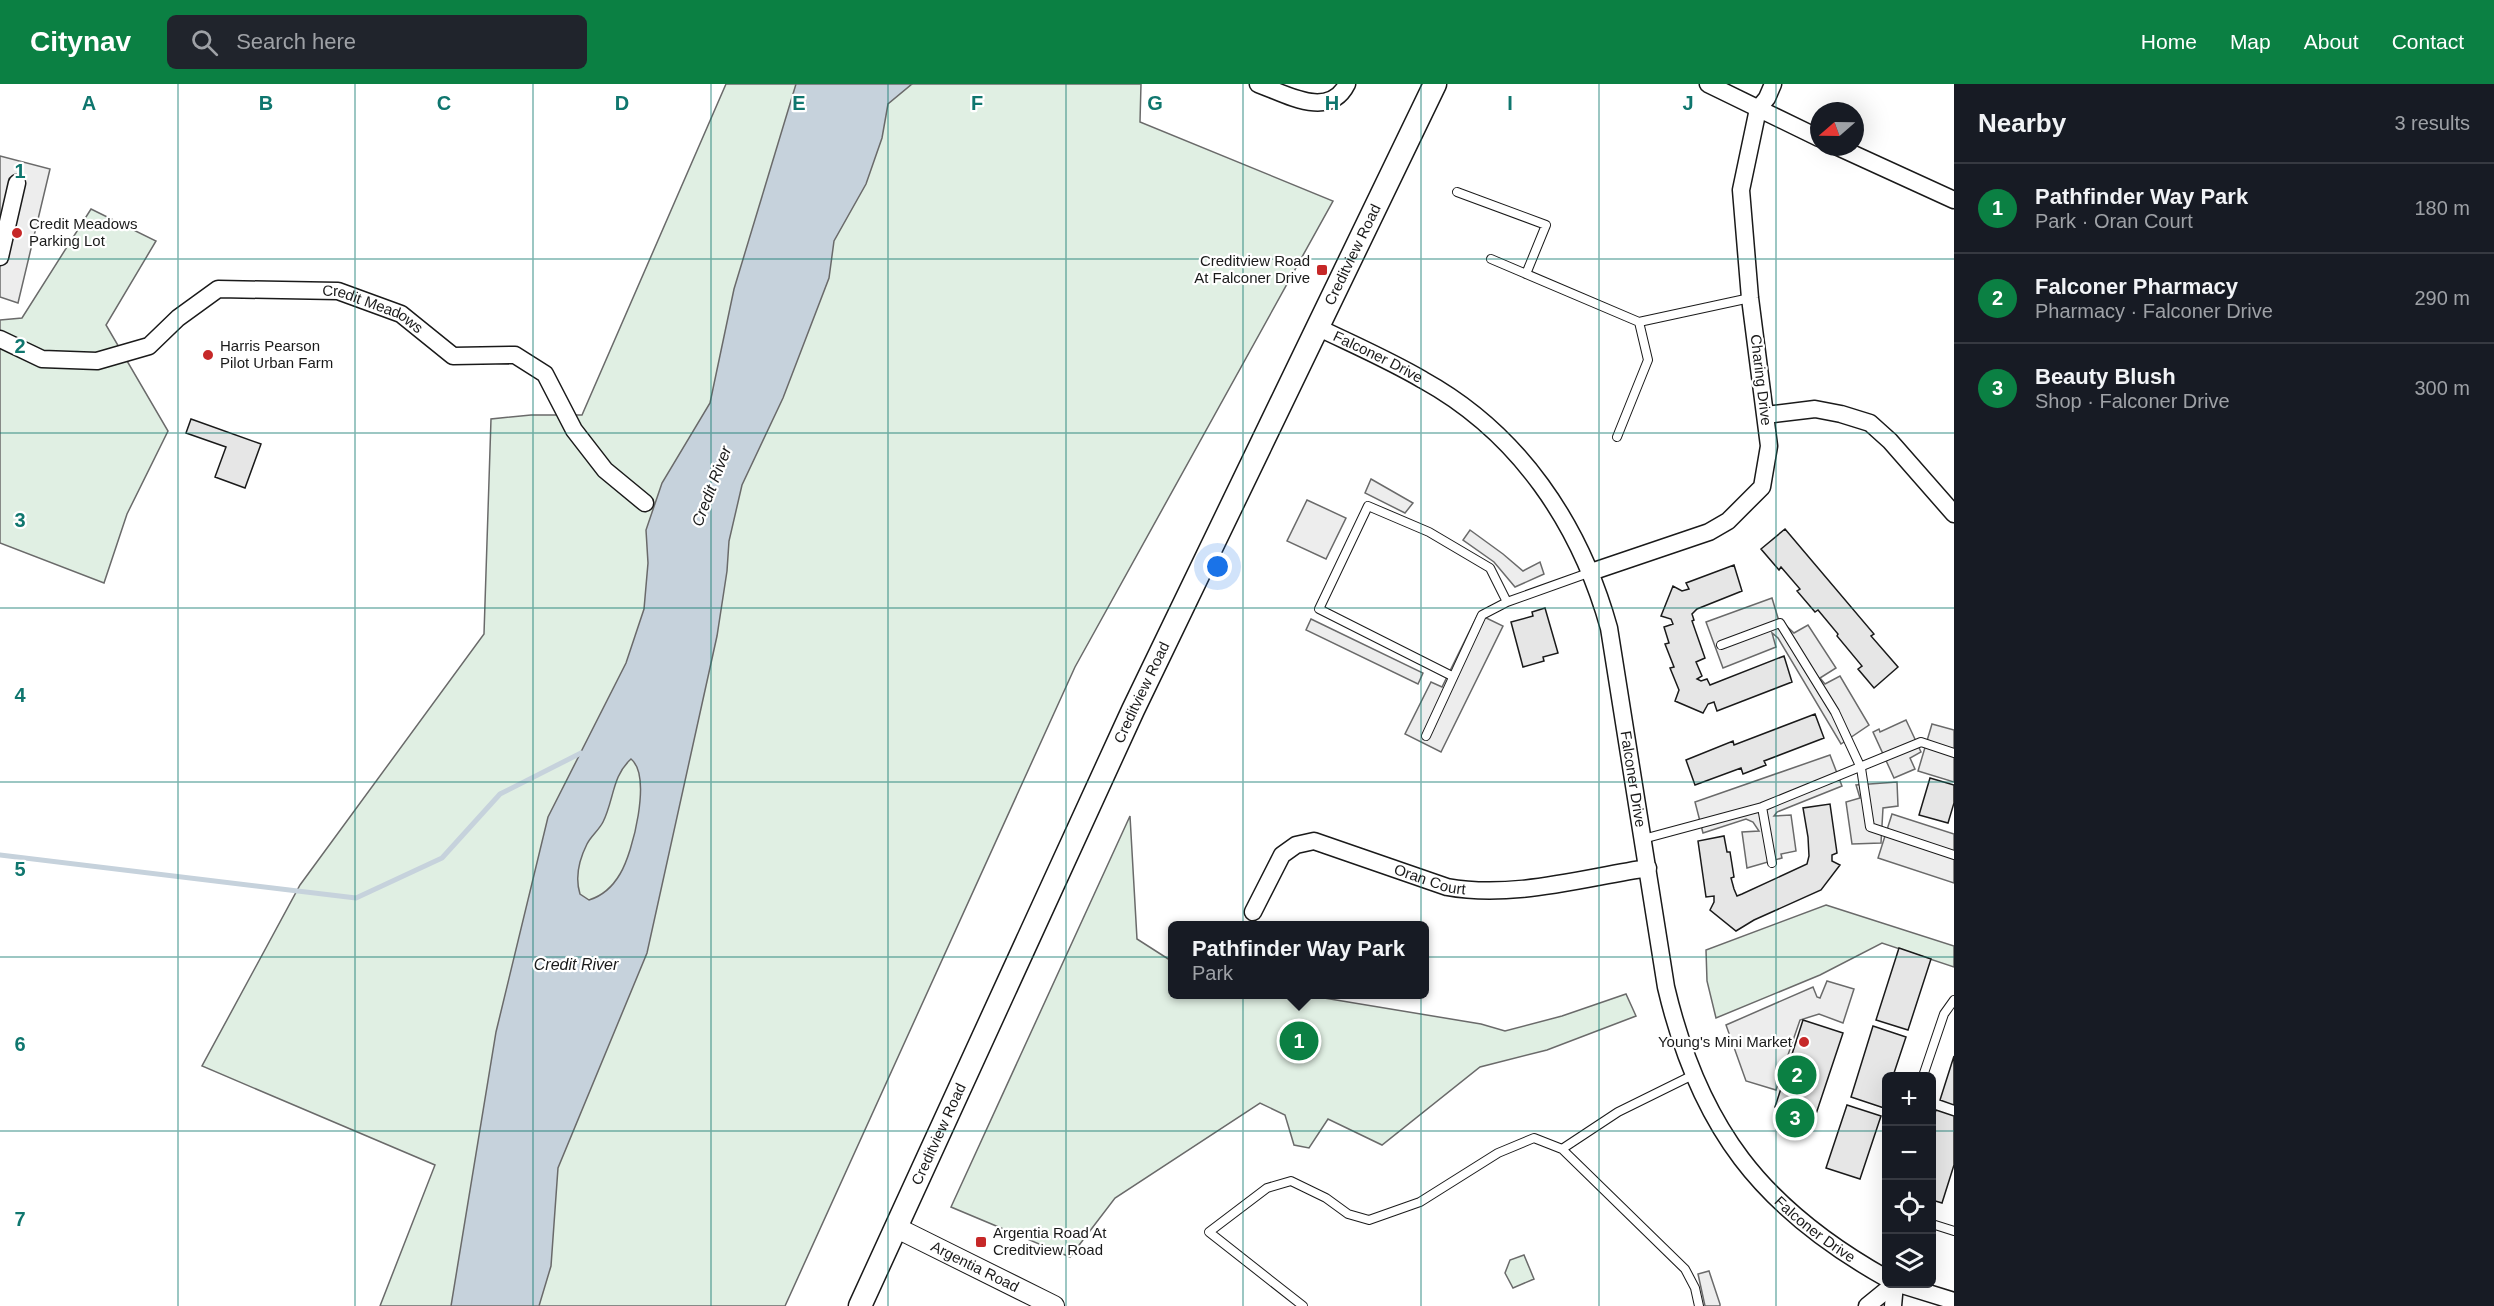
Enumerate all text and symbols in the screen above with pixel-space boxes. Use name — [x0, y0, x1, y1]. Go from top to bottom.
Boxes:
search box — [167, 15, 587, 69]
text: Citynav — [30, 26, 131, 57]
icon: search — [188, 26, 221, 59]
text: Search here — [236, 29, 356, 54]
text: Home — [2141, 30, 2197, 53]
text: Map — [2230, 30, 2271, 53]
text: About — [2304, 30, 2359, 53]
text: Contact — [2392, 30, 2464, 53]
text: A — [82, 92, 96, 114]
text: B — [259, 92, 273, 114]
text: C — [437, 92, 451, 114]
text: D — [615, 92, 629, 114]
text: E — [792, 92, 806, 114]
text: F — [971, 92, 983, 114]
text: G — [1147, 92, 1163, 114]
text: H — [1325, 92, 1339, 114]
text: I — [1507, 92, 1513, 114]
text: J — [1682, 92, 1694, 114]
north arrow — [1810, 102, 1864, 156]
text: Nearby — [1978, 108, 2066, 138]
text: 3 results — [2394, 112, 2470, 134]
text: 1 — [14, 160, 26, 182]
text: Pathfinder Way Park — [2035, 184, 2248, 209]
text: 1 — [1992, 197, 2003, 219]
text: 180 m — [2414, 197, 2470, 219]
street label: Creditview Road — [1321, 201, 1384, 308]
text: Park · Oran Court — [2035, 210, 2193, 232]
place label: Credit Meadows Parking Lot — [29, 215, 137, 249]
marker: Credit Meadows Parking Lot — [10, 226, 24, 240]
place label: Creditview Road At Falconer Drive — [1194, 252, 1310, 286]
marker: Creditview Road At Falconer Drive — [1315, 263, 1329, 277]
text: Falconer Pharmacy — [2035, 274, 2238, 299]
street label: Credit Meadows — [322, 282, 427, 336]
text: 2 — [1992, 287, 2003, 309]
text: 290 m — [2414, 287, 2470, 309]
text: Pharmacy · Falconer Drive — [2035, 300, 2273, 322]
street label: Falconer Drive — [1331, 327, 1426, 386]
street label: Charing Drive — [1747, 333, 1776, 426]
text: 2 — [14, 335, 26, 357]
place label: Harris Pearson Pilot Urban Farm — [220, 337, 333, 371]
marker: Harris Pearson Pilot Urban Farm — [201, 348, 215, 362]
text: Beauty Blush — [2035, 364, 2176, 389]
text: 3 — [1992, 377, 2003, 399]
text: 300 m — [2414, 377, 2470, 399]
text: Shop · Falconer Drive — [2035, 390, 2230, 412]
water label: Credit River — [688, 443, 735, 529]
text: 3 — [14, 509, 26, 531]
your location — [1203, 552, 1232, 581]
street label: Creditview Road — [1110, 639, 1173, 746]
text: 4 — [14, 684, 26, 706]
street label: Falconer Drive — [1617, 729, 1650, 829]
text: 5 — [14, 858, 26, 880]
street label: Oran Court — [1392, 860, 1467, 898]
popup — [1168, 921, 1429, 999]
text: Pathfinder Way Park — [1192, 936, 1405, 961]
water label: Credit River — [534, 956, 619, 973]
text: Park — [1192, 962, 1233, 984]
pin: 1 — [1280, 1018, 1318, 1064]
text: 6 — [14, 1033, 26, 1055]
place label: Young's Mini Market — [1658, 1033, 1793, 1050]
marker: Young's Mini Market — [1797, 1035, 1811, 1049]
pin: 2 — [1778, 1052, 1816, 1098]
map controls — [1882, 1072, 1936, 1288]
button: + — [1882, 1072, 1936, 1126]
street label: Creditview Road — [908, 1080, 969, 1188]
pin: 3 — [1776, 1096, 1814, 1140]
button: − — [1882, 1126, 1936, 1180]
button: locate — [1882, 1180, 1936, 1234]
street label: Falconer Drive — [1771, 1192, 1859, 1266]
text: 7 — [14, 1208, 26, 1230]
place label: Argentia Road At Creditview Road — [993, 1224, 1107, 1258]
button: layers — [1882, 1234, 1936, 1288]
marker: Argentia Road At Creditview Road — [974, 1235, 988, 1249]
street label: Argentia Road — [928, 1237, 1022, 1295]

